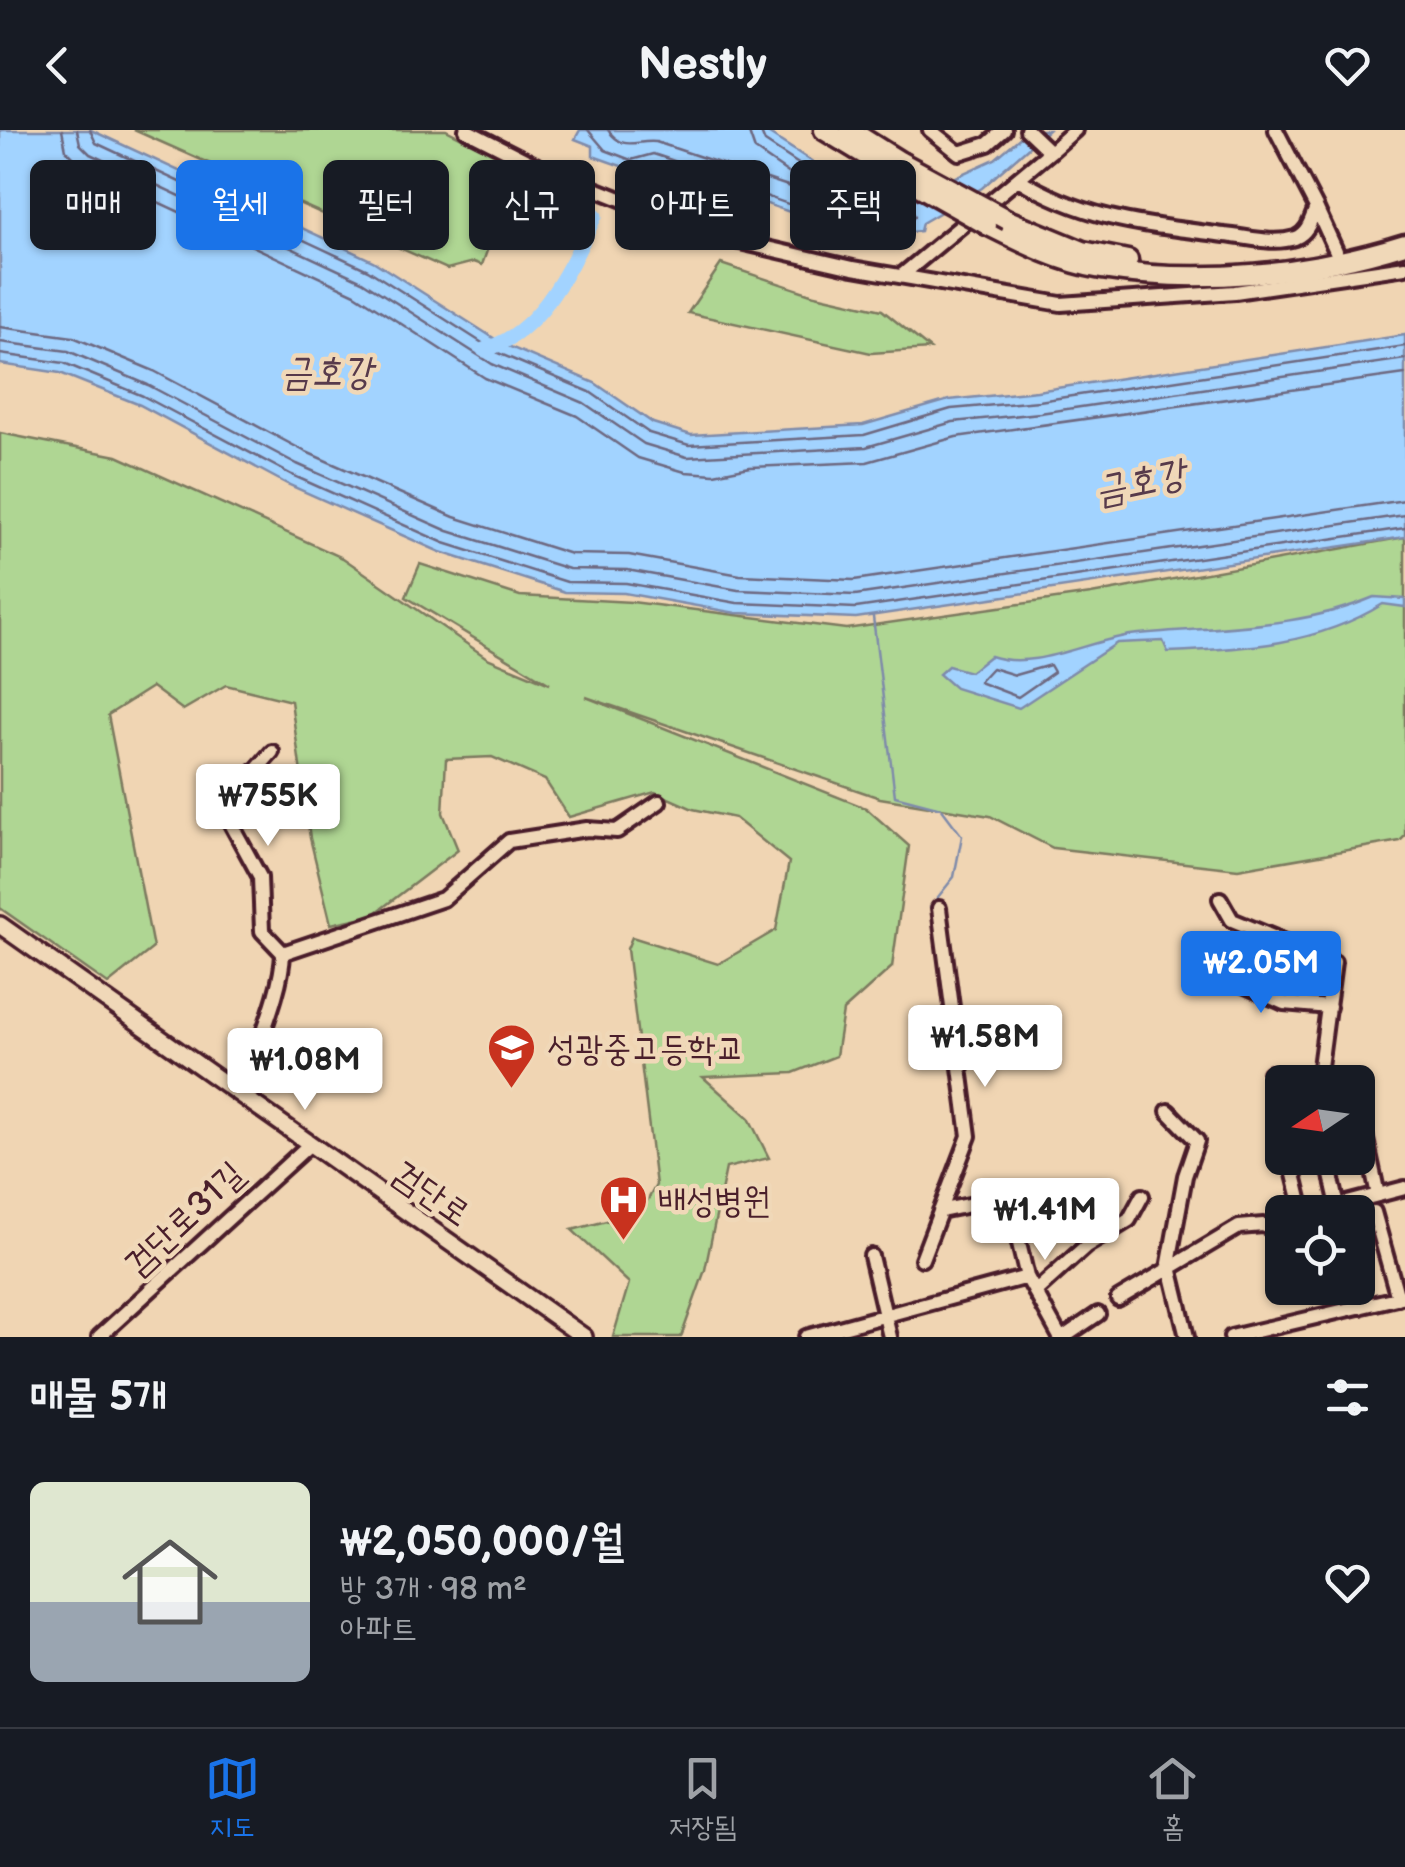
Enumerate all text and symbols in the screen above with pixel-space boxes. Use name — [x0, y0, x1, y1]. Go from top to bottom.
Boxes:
icon: back — [30, 38, 85, 93]
text: Nestly — [638, 38, 767, 93]
icon: heart — [1320, 38, 1375, 93]
chip: 매매 — [30, 160, 156, 250]
chip: 월세 — [176, 160, 303, 250]
chip: 필터 — [323, 160, 449, 250]
chip: 신규 — [469, 160, 595, 250]
chip: 아파트 — [615, 160, 770, 250]
chip: 주택 — [790, 160, 916, 250]
water label: 금호강 — [281, 350, 377, 395]
water label: 금호강 — [1091, 450, 1194, 514]
pin: ₩755K — [198, 764, 338, 849]
text: ₩755K — [218, 777, 318, 816]
pin: ₩2.05M — [1180, 931, 1342, 1016]
text: ₩2.05M — [1203, 944, 1319, 983]
pin: ₩1.58M — [904, 1005, 1066, 1090]
text: ₩1.58M — [930, 1018, 1040, 1057]
school or university icon: 성광중고등학교 — [486, 1022, 538, 1090]
pin: ₩1.08M — [224, 1028, 386, 1113]
place label: 성광중고등학교 — [547, 1028, 744, 1071]
text: ₩1.08M — [249, 1041, 361, 1080]
north arrow — [1265, 1065, 1375, 1175]
map controls — [1265, 1065, 1375, 1305]
street label: 검단로 — [384, 1152, 478, 1236]
street label: 검단로31길 — [116, 1153, 254, 1285]
hospital icon: 배성병원 — [597, 1174, 649, 1242]
pin: ₩1.41M — [964, 1178, 1126, 1263]
place label: 배성병원 — [658, 1180, 771, 1223]
text: ₩1.41M — [993, 1191, 1097, 1230]
button: locate — [1265, 1195, 1375, 1305]
icon: filters — [1320, 1370, 1375, 1425]
text: 매물 5개 — [30, 1372, 167, 1423]
text: ₩2,050,000/월 — [340, 1517, 624, 1568]
icon: home — [110, 1522, 230, 1642]
icon: heart — [1320, 1555, 1375, 1610]
text: 방 3개 · 98 m² — [340, 1570, 527, 1609]
text: 아파트 — [340, 1610, 417, 1649]
tab: 지도 — [205, 1751, 260, 1846]
tab: 저장됨 — [669, 1751, 736, 1846]
tab: 홈 — [1145, 1751, 1200, 1846]

